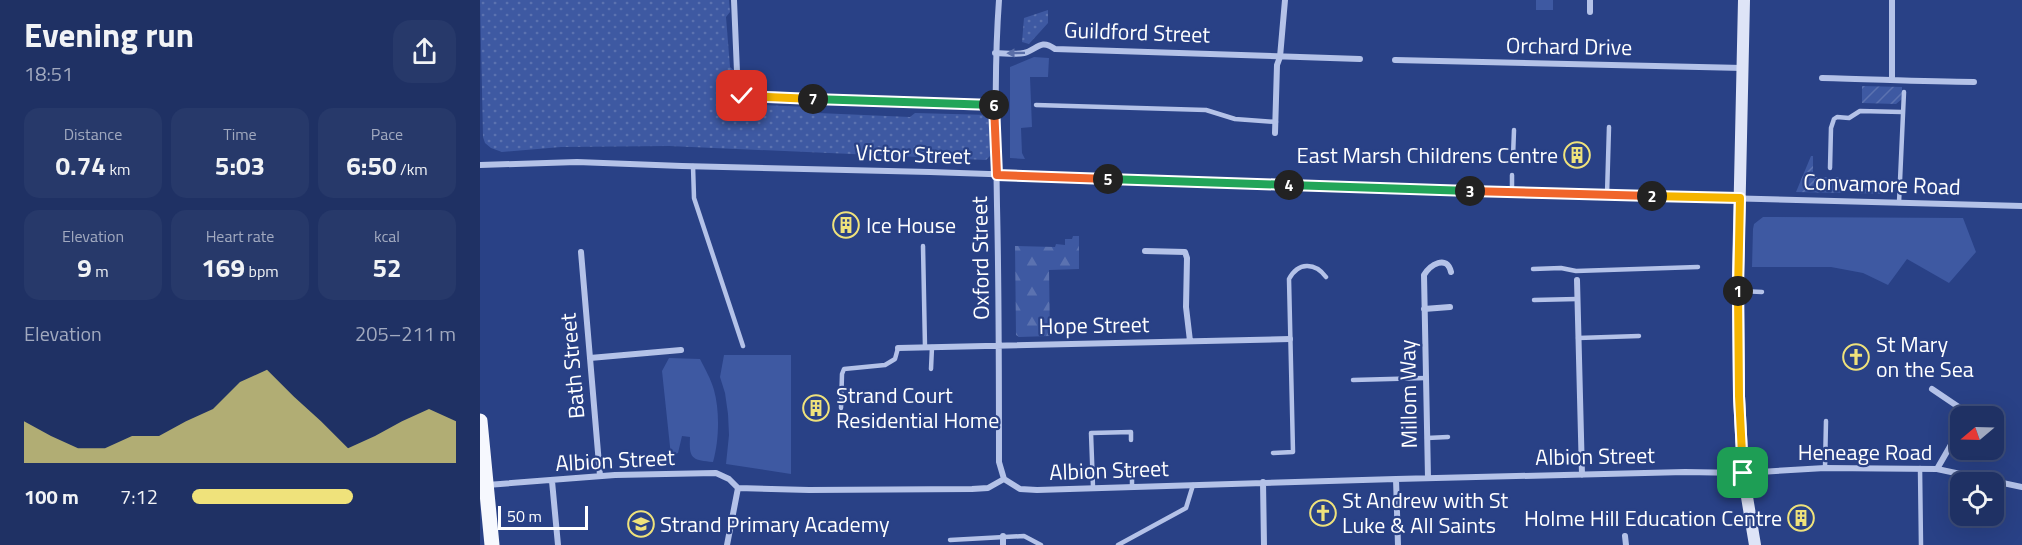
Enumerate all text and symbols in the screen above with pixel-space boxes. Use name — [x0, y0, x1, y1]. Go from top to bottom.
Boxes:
text: Evening run — [24, 10, 194, 60]
street label: Guildford Street — [1063, 12, 1211, 52]
button: share — [393, 20, 456, 83]
street label: Orchard Drive — [1506, 28, 1632, 64]
one-way arrow — [1006, 48, 1025, 58]
text: 18:51 — [24, 58, 73, 89]
pin — [716, 70, 767, 121]
icon: check — [725, 79, 758, 112]
pin: 7 — [798, 84, 828, 114]
text: 7 — [809, 87, 817, 111]
pin: 6 — [979, 90, 1009, 120]
text: 6 — [990, 93, 998, 117]
text: Distance — [64, 122, 122, 146]
text: Time — [223, 122, 257, 146]
text: Pace — [371, 122, 403, 146]
street label: Victor Street — [855, 135, 972, 173]
place label: East Marsh Childrens Centre — [1296, 138, 1558, 172]
building icon: East Marsh Childrens Centre — [1562, 140, 1592, 170]
text: 0.74 — [56, 146, 106, 185]
text: 5:03 — [215, 146, 265, 185]
text: 6:50 — [346, 146, 397, 185]
text: km — [106, 157, 130, 181]
text: /km — [397, 157, 428, 181]
pin: 5 — [1093, 164, 1123, 194]
street label: Convamore Road — [1803, 164, 1961, 204]
text: 5 — [1104, 167, 1112, 191]
pin: 4 — [1274, 170, 1304, 200]
text: 4 — [1285, 173, 1293, 197]
pin: 3 — [1455, 176, 1485, 206]
text: 3 — [1466, 179, 1474, 203]
pin: 2 — [1637, 181, 1667, 211]
text: 2 — [1648, 184, 1656, 208]
street label: Oxford Street — [962, 196, 998, 320]
place label: Ice House — [866, 208, 956, 242]
building icon: Ice House — [831, 210, 861, 240]
text: Elevation — [62, 224, 124, 248]
text: Heart rate — [206, 224, 274, 248]
text: kcal — [374, 224, 400, 248]
text: 9 — [77, 248, 92, 287]
text: 169 — [201, 248, 245, 287]
text: 52 — [372, 248, 402, 287]
text: m — [92, 259, 109, 283]
text: bpm — [245, 259, 279, 283]
pin: 1 — [1723, 276, 1753, 306]
text: 1 — [1734, 279, 1742, 303]
street label: Hope Street — [1038, 307, 1150, 343]
street label: Bath Street — [550, 312, 594, 420]
text: Elevation — [24, 318, 102, 349]
text: 205–211 m — [355, 318, 456, 349]
place label: St Mary on the Sea — [1876, 327, 1974, 386]
street label: Millom Way — [1390, 339, 1426, 449]
church icon: St Mary on the Sea — [1841, 342, 1871, 372]
place label: Strand Court Residential Home — [836, 378, 999, 437]
building icon: Strand Court Residential Home — [801, 393, 831, 423]
north arrow — [1950, 406, 2004, 460]
map controls — [1950, 406, 2004, 526]
street label: Heneage Road — [1798, 435, 1932, 469]
street label: Albion Street — [1535, 438, 1655, 474]
street label: Albion Street — [554, 440, 676, 480]
pin — [1717, 447, 1768, 498]
street label: Albion Street — [1049, 451, 1170, 489]
icon: arrive — [1726, 456, 1759, 489]
button: locate — [1950, 472, 2004, 526]
text: 100 m — [24, 481, 79, 512]
text: 7:12 — [120, 481, 158, 512]
place label: St Andrew with St Luke & All Saints — [1342, 483, 1509, 542]
church icon: St Andrew with St Luke & All Saints — [1308, 498, 1338, 528]
place label: Holme Hill Education Centre — [1524, 501, 1782, 535]
scale bar — [498, 503, 588, 530]
building icon: Holme Hill Education Centre — [1786, 503, 1816, 533]
text: 50 m — [507, 504, 542, 528]
place label: Strand Primary Academy — [660, 507, 890, 541]
school or university icon: Strand Primary Academy — [626, 509, 656, 539]

